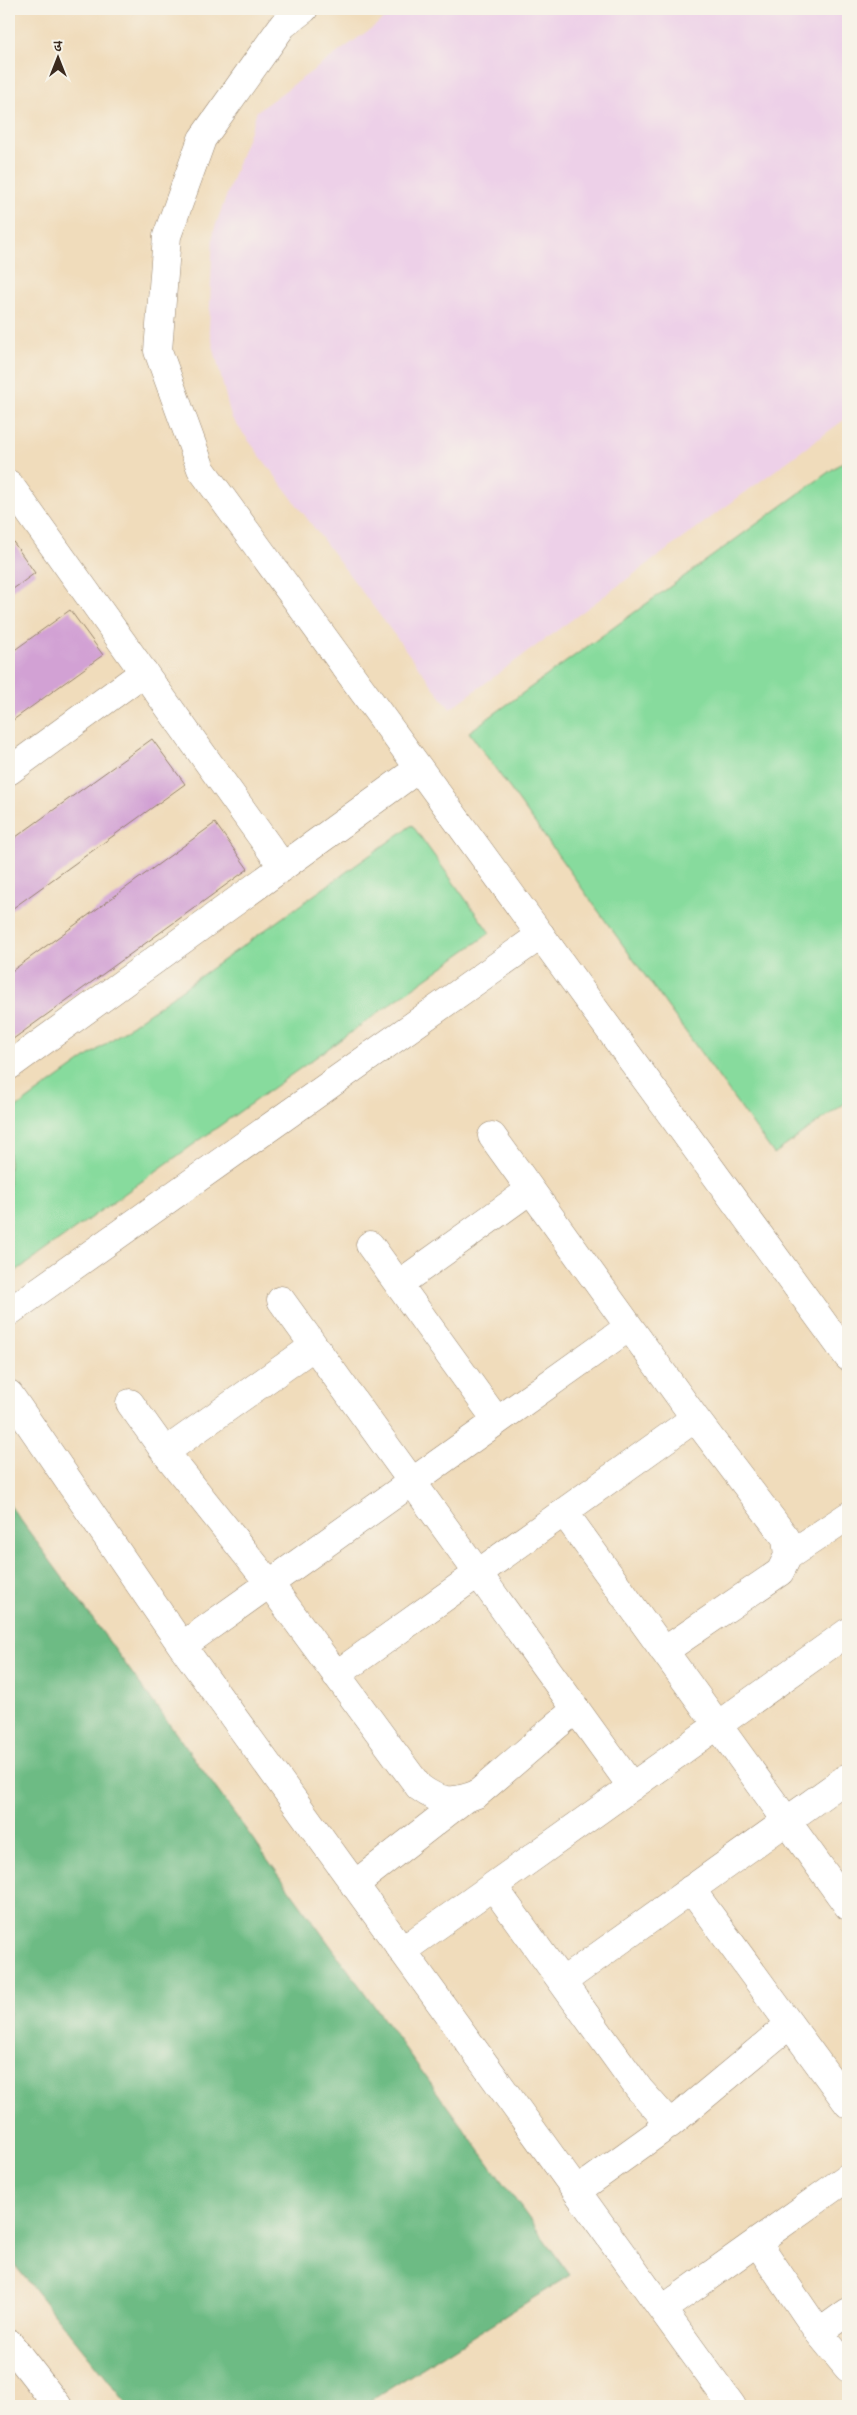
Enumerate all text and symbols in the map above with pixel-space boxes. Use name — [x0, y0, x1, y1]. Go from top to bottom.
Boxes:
north arrow — [32, 32, 82, 82]
text: उ — [53, 37, 63, 57]

